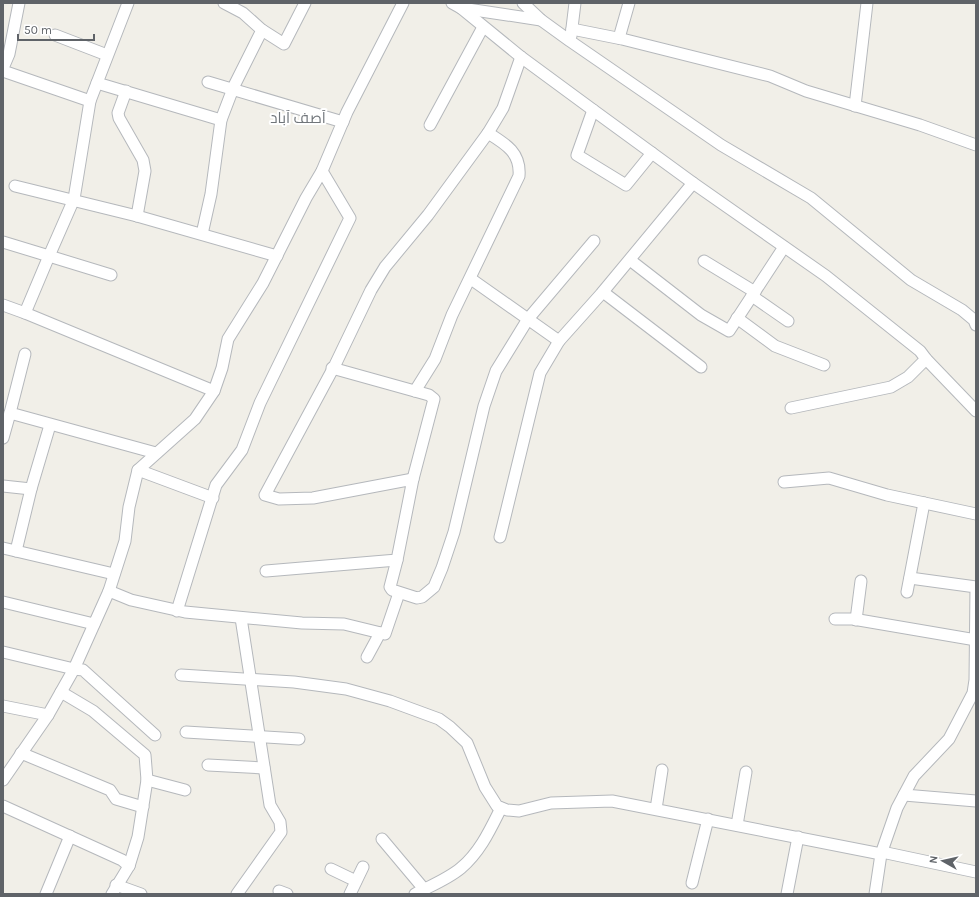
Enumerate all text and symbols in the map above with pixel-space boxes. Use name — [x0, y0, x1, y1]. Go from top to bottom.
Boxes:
scale bar — [18, 16, 94, 42]
text: 50 m — [24, 23, 52, 37]
district label: آصف آباد — [270, 109, 326, 127]
north arrow — [923, 841, 963, 881]
text: N — [927, 855, 941, 864]

